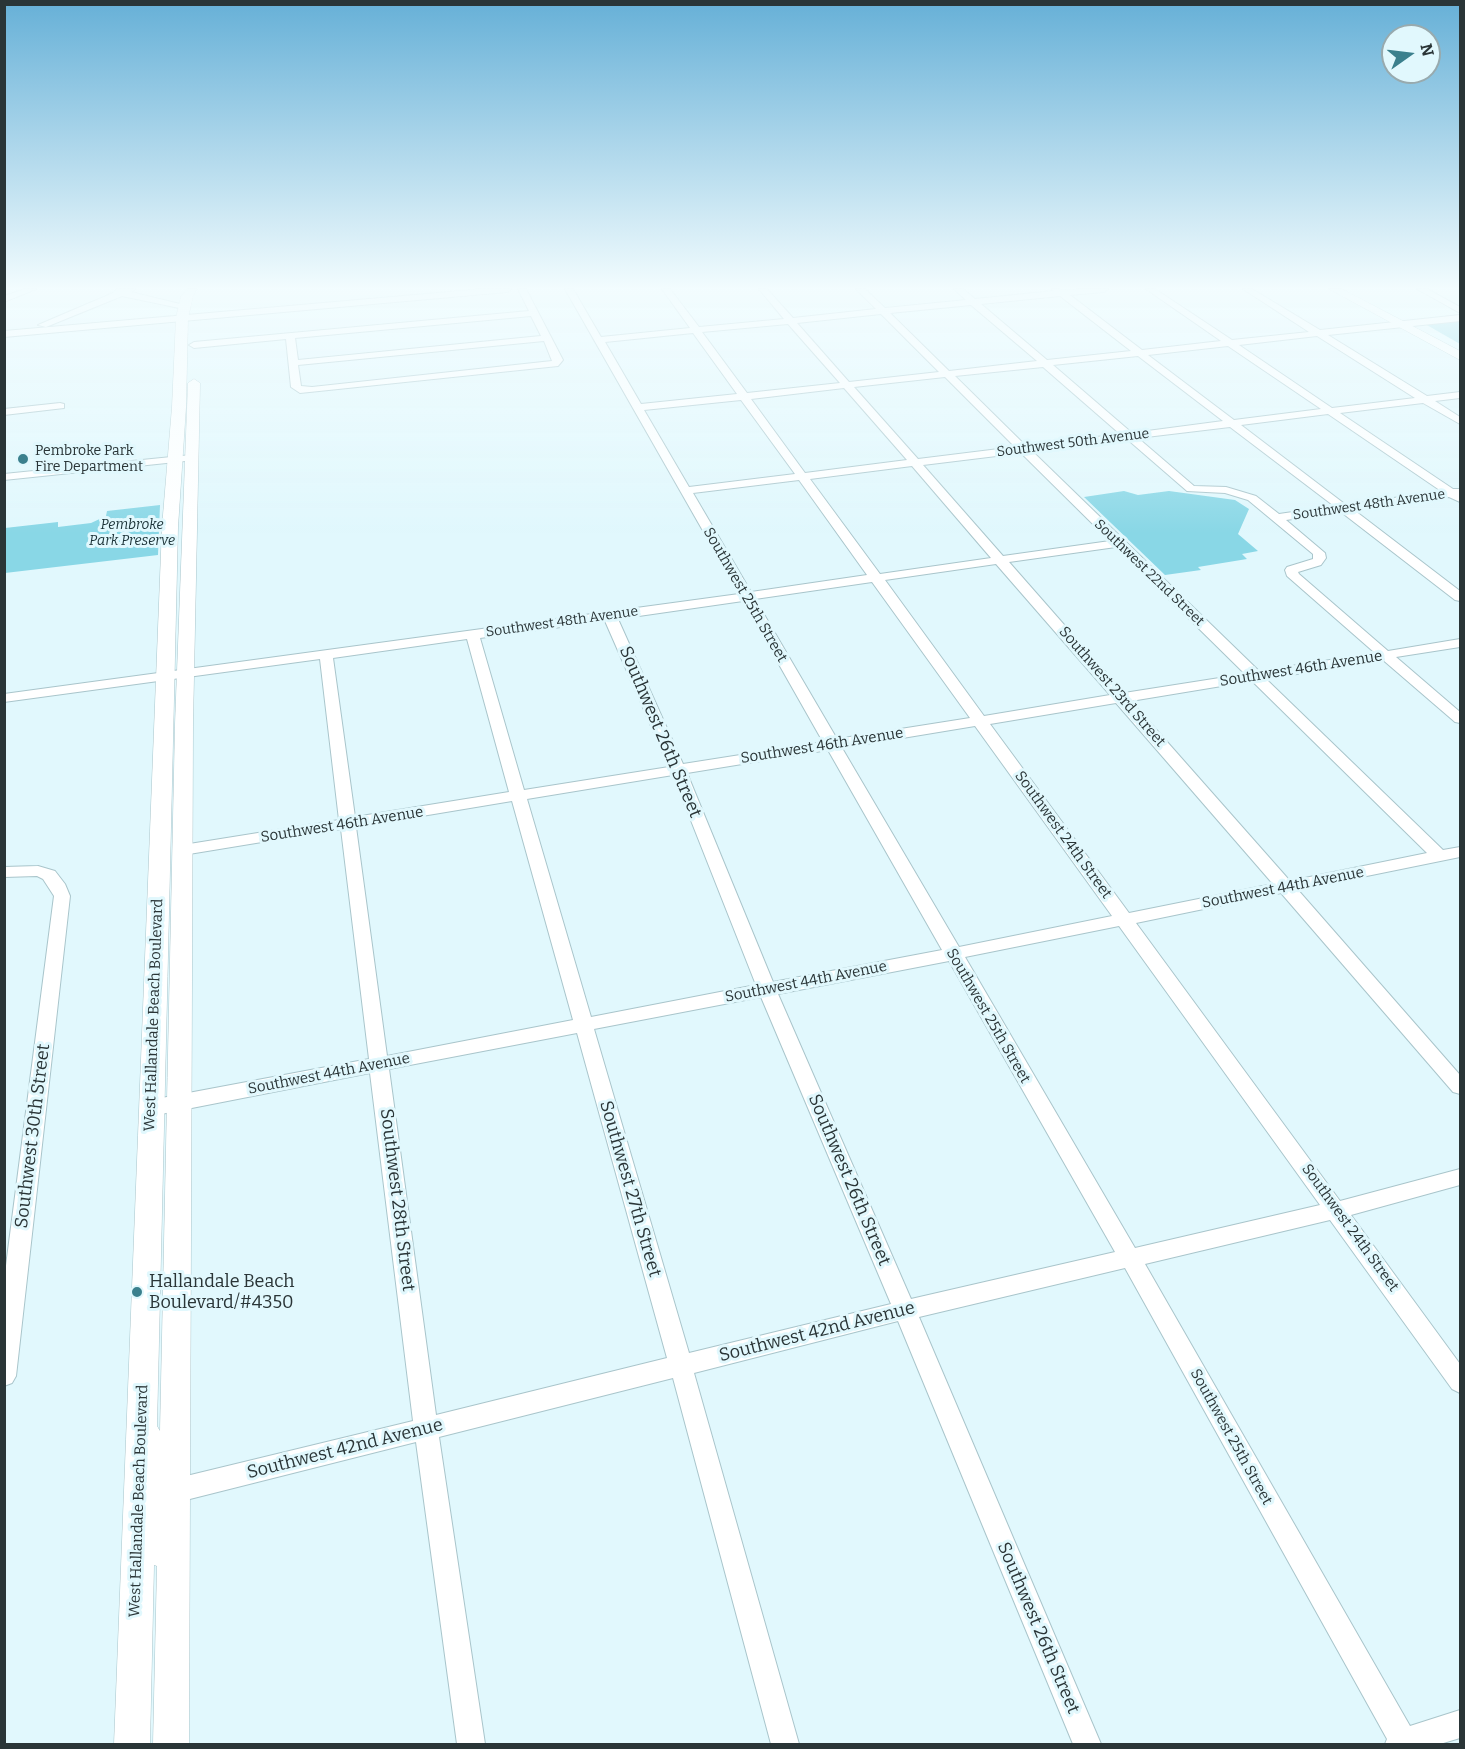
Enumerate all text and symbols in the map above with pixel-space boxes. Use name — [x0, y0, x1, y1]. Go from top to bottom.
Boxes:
north arrow — [1381, 24, 1441, 84]
text: N — [1416, 42, 1438, 58]
street label: Southwest 50th Avenue — [996, 425, 1150, 461]
place label: Pembroke Park Fire Department — [35, 443, 143, 476]
marker: Pembroke Park Fire Department — [16, 452, 30, 466]
street label: Southwest 48th Avenue — [1292, 486, 1446, 524]
street label: Southwest 22nd Street — [1091, 516, 1207, 630]
park label: Pembroke Park Preserve — [89, 517, 175, 550]
street label: Southwest 25th Street — [699, 524, 791, 666]
street label: Southwest 48th Avenue — [485, 603, 639, 641]
street label: Southwest 23rd Street — [1055, 623, 1169, 751]
street label: Southwest 26th Street — [614, 643, 706, 821]
street label: Southwest 46th Avenue — [1218, 647, 1384, 691]
street label: Southwest 46th Avenue — [739, 724, 905, 768]
street label: Southwest 24th Street — [1011, 768, 1115, 902]
street label: Southwest 46th Avenue — [259, 803, 425, 847]
street label: Southwest 44th Avenue — [1201, 863, 1365, 913]
street label: West Hallandale Beach Boulevard — [141, 898, 167, 1132]
street label: Southwest 25th Street — [942, 945, 1034, 1087]
street label: Southwest 44th Avenue — [724, 957, 888, 1007]
street label: Southwest 30th Street — [11, 1043, 55, 1229]
street label: Southwest 44th Avenue — [247, 1049, 411, 1099]
street label: Southwest 26th Street — [803, 1091, 895, 1269]
street label: Southwest 27th Street — [594, 1098, 666, 1280]
street label: Southwest 28th Street — [375, 1107, 419, 1293]
street label: Southwest 24th Street — [1298, 1161, 1402, 1295]
place label: Hallandale Beach Boulevard/#4350 — [149, 1271, 294, 1314]
marker: Hallandale Beach Boulevard/#4350 — [130, 1285, 144, 1299]
street label: Southwest 42nd Avenue — [717, 1297, 917, 1367]
street label: Southwest 25th Street — [1186, 1366, 1276, 1508]
street label: West Hallandale Beach Boulevard — [126, 1384, 152, 1618]
street label: Southwest 42nd Avenue — [245, 1414, 445, 1484]
street label: Southwest 26th Street — [992, 1539, 1084, 1717]

